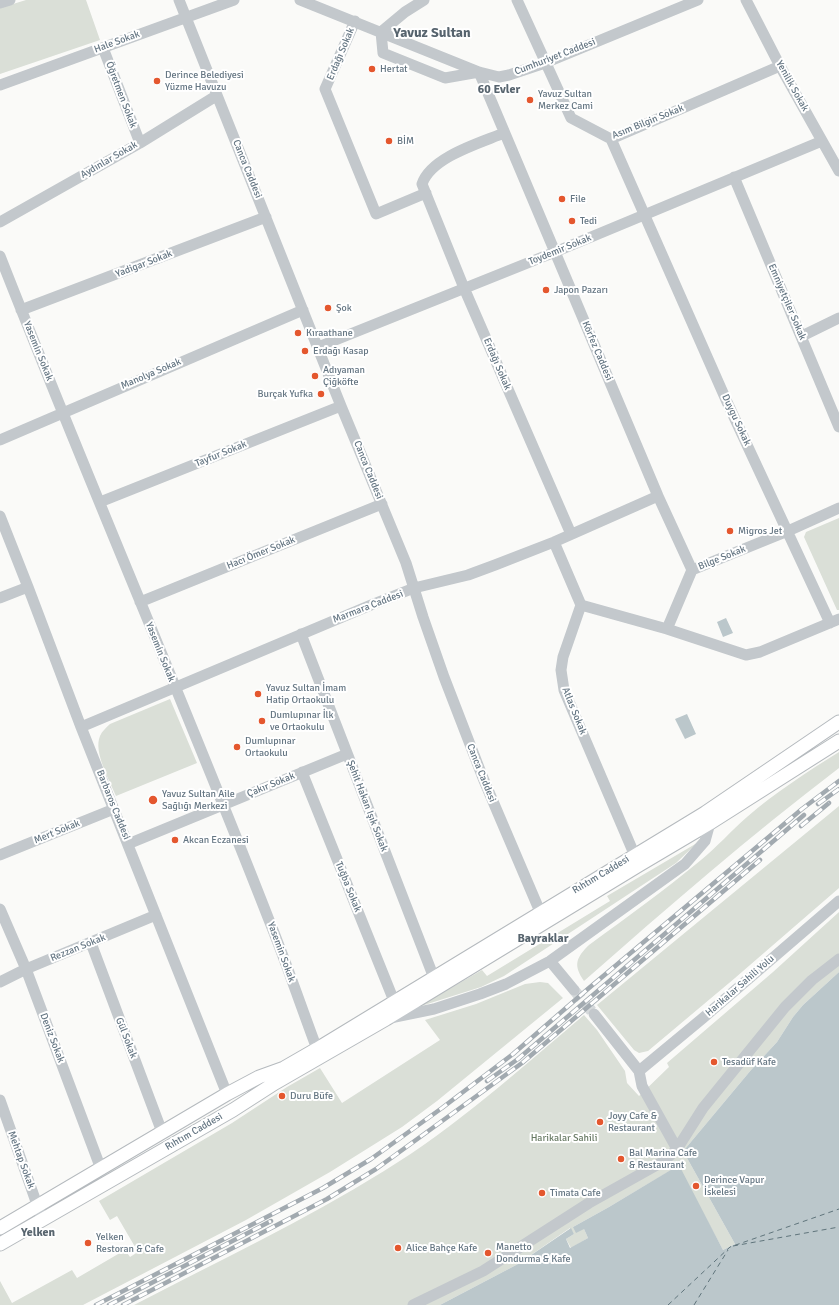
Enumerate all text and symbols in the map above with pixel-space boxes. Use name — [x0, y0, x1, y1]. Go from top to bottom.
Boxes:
district label: Yavuz Sultan — [393, 25, 471, 41]
street label: Erdağı Sokak — [325, 26, 357, 82]
street label: Hale Sokak — [93, 28, 141, 56]
street label: Cumhuriyet Caddesi — [513, 36, 597, 78]
street label: Yenilik Sokak — [773, 58, 811, 114]
street label: Öğretmen Sokak — [103, 60, 139, 130]
place label: Hertat — [380, 63, 408, 75]
marker: Hertat — [367, 64, 377, 74]
place label: Derince Belediyesi Yüzme Havuzu — [165, 69, 244, 92]
marker: Derince Belediyesi Yüzme Havuzu — [152, 76, 162, 86]
district label: 60 Evler — [478, 83, 520, 97]
place label: Yavuz Sultan Merkez Cami — [538, 88, 593, 112]
marker: Yavuz Sultan Merkez Cami — [525, 95, 535, 105]
street label: Asım Bilgin Sokak — [610, 102, 686, 142]
place label: BİM — [397, 135, 414, 147]
marker: BİM — [384, 136, 394, 146]
street label: Canca Caddesi — [230, 138, 264, 200]
street label: Aydınlar Sokak — [78, 139, 140, 181]
place label: File — [570, 193, 586, 205]
marker: File — [557, 194, 567, 204]
place label: Tedi — [580, 215, 597, 227]
marker: Tedi — [567, 216, 577, 226]
street label: Toydemir Sokak — [527, 232, 593, 268]
street label: Yadigar Sokak — [114, 248, 174, 280]
street label: Emniyetçiler Sokak — [766, 262, 808, 342]
place label: Japon Pazarı — [554, 284, 608, 296]
marker: Japon Pazarı — [541, 285, 551, 295]
place label: Şok — [336, 302, 352, 314]
marker: Şok — [323, 303, 333, 313]
street label: Yasemin Sokak — [21, 319, 55, 383]
street label: Körfez Caddesi — [579, 319, 615, 383]
place label: Kıraathane — [306, 327, 353, 339]
marker: Kıraathane — [293, 328, 303, 338]
street label: Erdağı Sokak — [481, 336, 513, 392]
place label: Erdağı Kasap — [313, 345, 369, 357]
marker: Erdağı Kasap — [300, 346, 310, 356]
street label: Manolya Sokak — [119, 356, 183, 392]
place label: Adıyaman Çiğköfte — [323, 364, 365, 388]
marker: Adıyaman Çiğköfte — [310, 371, 320, 381]
place label: Burçak Yufka — [257, 388, 313, 400]
marker: Burçak Yufka — [316, 389, 326, 399]
street label: Duygu Sokak — [719, 392, 753, 448]
street label: Tayfur Sokak — [193, 438, 249, 470]
street label: Canca Caddesi — [351, 439, 385, 501]
place label: Migros Jet — [738, 525, 782, 537]
marker: Migros Jet — [725, 526, 735, 536]
street label: Hacı Ömer Sokak — [225, 534, 297, 572]
street label: Bilge Sokak — [697, 543, 747, 573]
street label: Marmara Caddesi — [331, 588, 405, 626]
street label: Yasemin Sokak — [143, 620, 177, 684]
place label: Yavuz Sultan İmam Hatip Ortaokulu — [266, 682, 346, 706]
street label: Atlas Sokak — [559, 686, 589, 736]
marker: Yavuz Sultan İmam Hatip Ortaokulu — [253, 689, 263, 699]
place label: Dumlupınar İlk ve Ortaokulu — [270, 709, 334, 732]
marker: Dumlupınar İlk ve Ortaokulu — [257, 716, 267, 726]
place label: Dumlupınar Ortaokulu — [245, 735, 295, 758]
marker: Dumlupınar Ortaokulu — [232, 742, 242, 752]
street label: Canca Caddesi — [464, 742, 498, 804]
street label: Şehit Hakan Işık Sokak — [344, 759, 390, 853]
street label: Barbaros Caddesi — [94, 768, 132, 842]
street label: Çakır Sokak — [245, 770, 297, 800]
place label: Yavuz Sultan Aile Sağlığı Merkezi — [162, 788, 235, 812]
marker: Yavuz Sultan Aile Sağlığı Merkezi — [147, 794, 159, 806]
street label: Mert Sokak — [32, 817, 82, 847]
place label: Akcan Eczanesi — [183, 834, 249, 846]
marker: Akcan Eczanesi — [170, 835, 180, 845]
street label: Rıhtım Caddesi — [570, 853, 632, 897]
street label: Tuğba Sokak — [332, 860, 364, 914]
street label: Yasemin Sokak — [265, 920, 297, 984]
street label: Rezzan Sokak — [49, 932, 107, 964]
district label: Bayraklar — [517, 932, 569, 946]
street label: Harikalar Sahili Yolu — [703, 953, 777, 1019]
street label: Deniz Sokak — [37, 1011, 67, 1065]
street label: Gül Sokak — [113, 1016, 139, 1060]
place label: Tesadüf Kafe — [722, 1056, 776, 1068]
marker: Tesadüf Kafe — [709, 1057, 719, 1067]
place label: Duru Büfe — [290, 1090, 333, 1102]
marker: Duru Büfe — [277, 1091, 287, 1101]
place label: Joyy Cafe & Restaurant — [608, 1110, 657, 1134]
street label: Rıhtım Caddesi — [163, 1111, 225, 1153]
marker: Joyy Cafe & Restaurant — [595, 1117, 605, 1127]
street label: Mehtap Sokak — [5, 1130, 37, 1190]
park label: Harikalar Sahili — [531, 1132, 597, 1144]
place label: Bal Marina Cafe & Restaurant — [629, 1147, 697, 1170]
marker: Bal Marina Cafe & Restaurant — [616, 1154, 626, 1164]
place label: Derince Vapur İskelesi — [704, 1174, 764, 1198]
marker: Derince Vapur İskelesi — [691, 1181, 701, 1191]
place label: Timata Cafe — [550, 1187, 601, 1199]
marker: Timata Cafe — [537, 1188, 547, 1198]
district label: Yelken — [21, 1226, 55, 1240]
place label: Yelken Restoran & Cafe — [96, 1231, 164, 1254]
marker: Yelken Restoran & Cafe — [83, 1238, 93, 1248]
place label: Manetto Dondurma & Kafe — [496, 1241, 571, 1264]
place label: Alice Bahçe Kafe — [406, 1242, 477, 1254]
marker: Alice Bahçe Kafe — [393, 1243, 403, 1253]
marker: Manetto Dondurma & Kafe — [483, 1248, 493, 1258]

